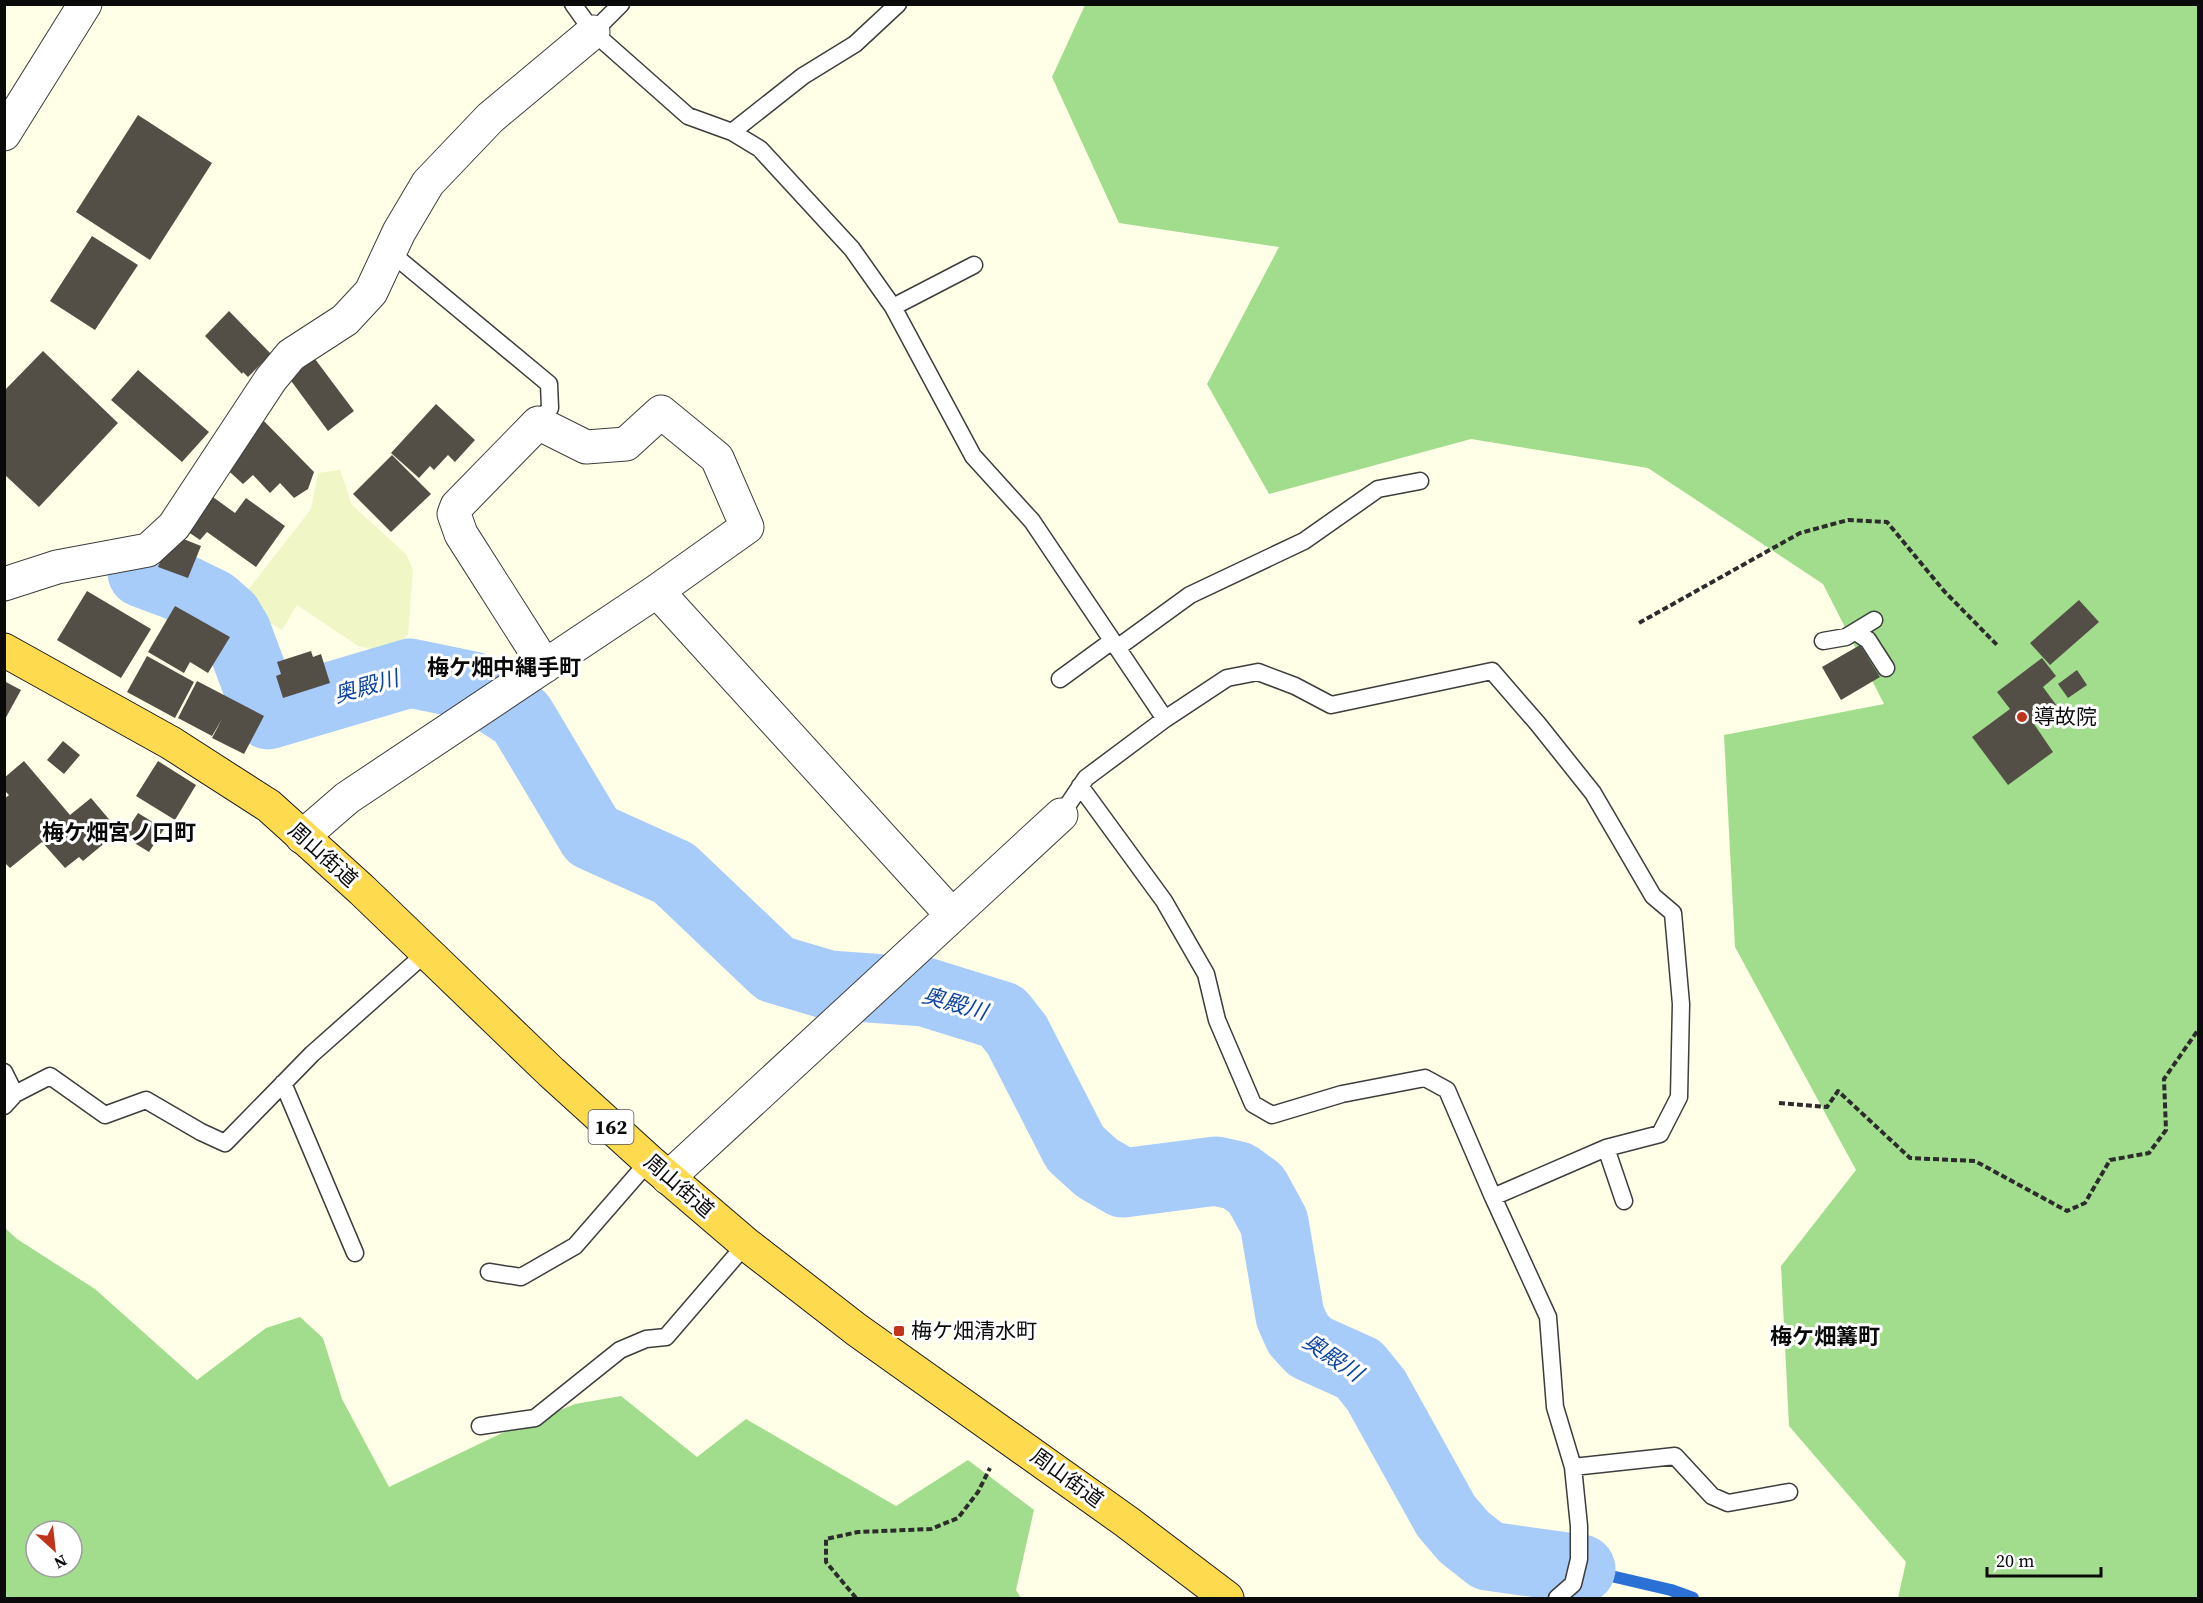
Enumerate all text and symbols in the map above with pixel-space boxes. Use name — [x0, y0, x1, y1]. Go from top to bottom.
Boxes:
district label: 梅ケ畑中縄手町 — [427, 652, 581, 682]
water label: 奥殿川 — [330, 662, 404, 710]
place label: 導故院 — [2034, 702, 2097, 731]
marker: 導故院 — [2015, 710, 2029, 724]
street label: 周山街道 — [282, 816, 364, 894]
district label: 梅ケ畑宮ノ口町 — [42, 817, 196, 847]
water label: 奥殿川 — [919, 979, 993, 1027]
road number: 162 — [588, 1110, 634, 1144]
street label: 周山街道 — [638, 1147, 721, 1224]
place label: 梅ケ畑清水町 — [911, 1316, 1037, 1345]
district label: 梅ケ畑篝町 — [1770, 1321, 1880, 1351]
marker: 梅ケ畑清水町 — [892, 1324, 906, 1338]
water label: 奥殿川 — [1297, 1326, 1370, 1389]
street label: 周山街道 — [1025, 1441, 1110, 1514]
north arrow — [24, 1519, 84, 1579]
scale bar — [1987, 1540, 2101, 1578]
text: 20 m — [1996, 1548, 2034, 1573]
text: N — [50, 1550, 71, 1575]

